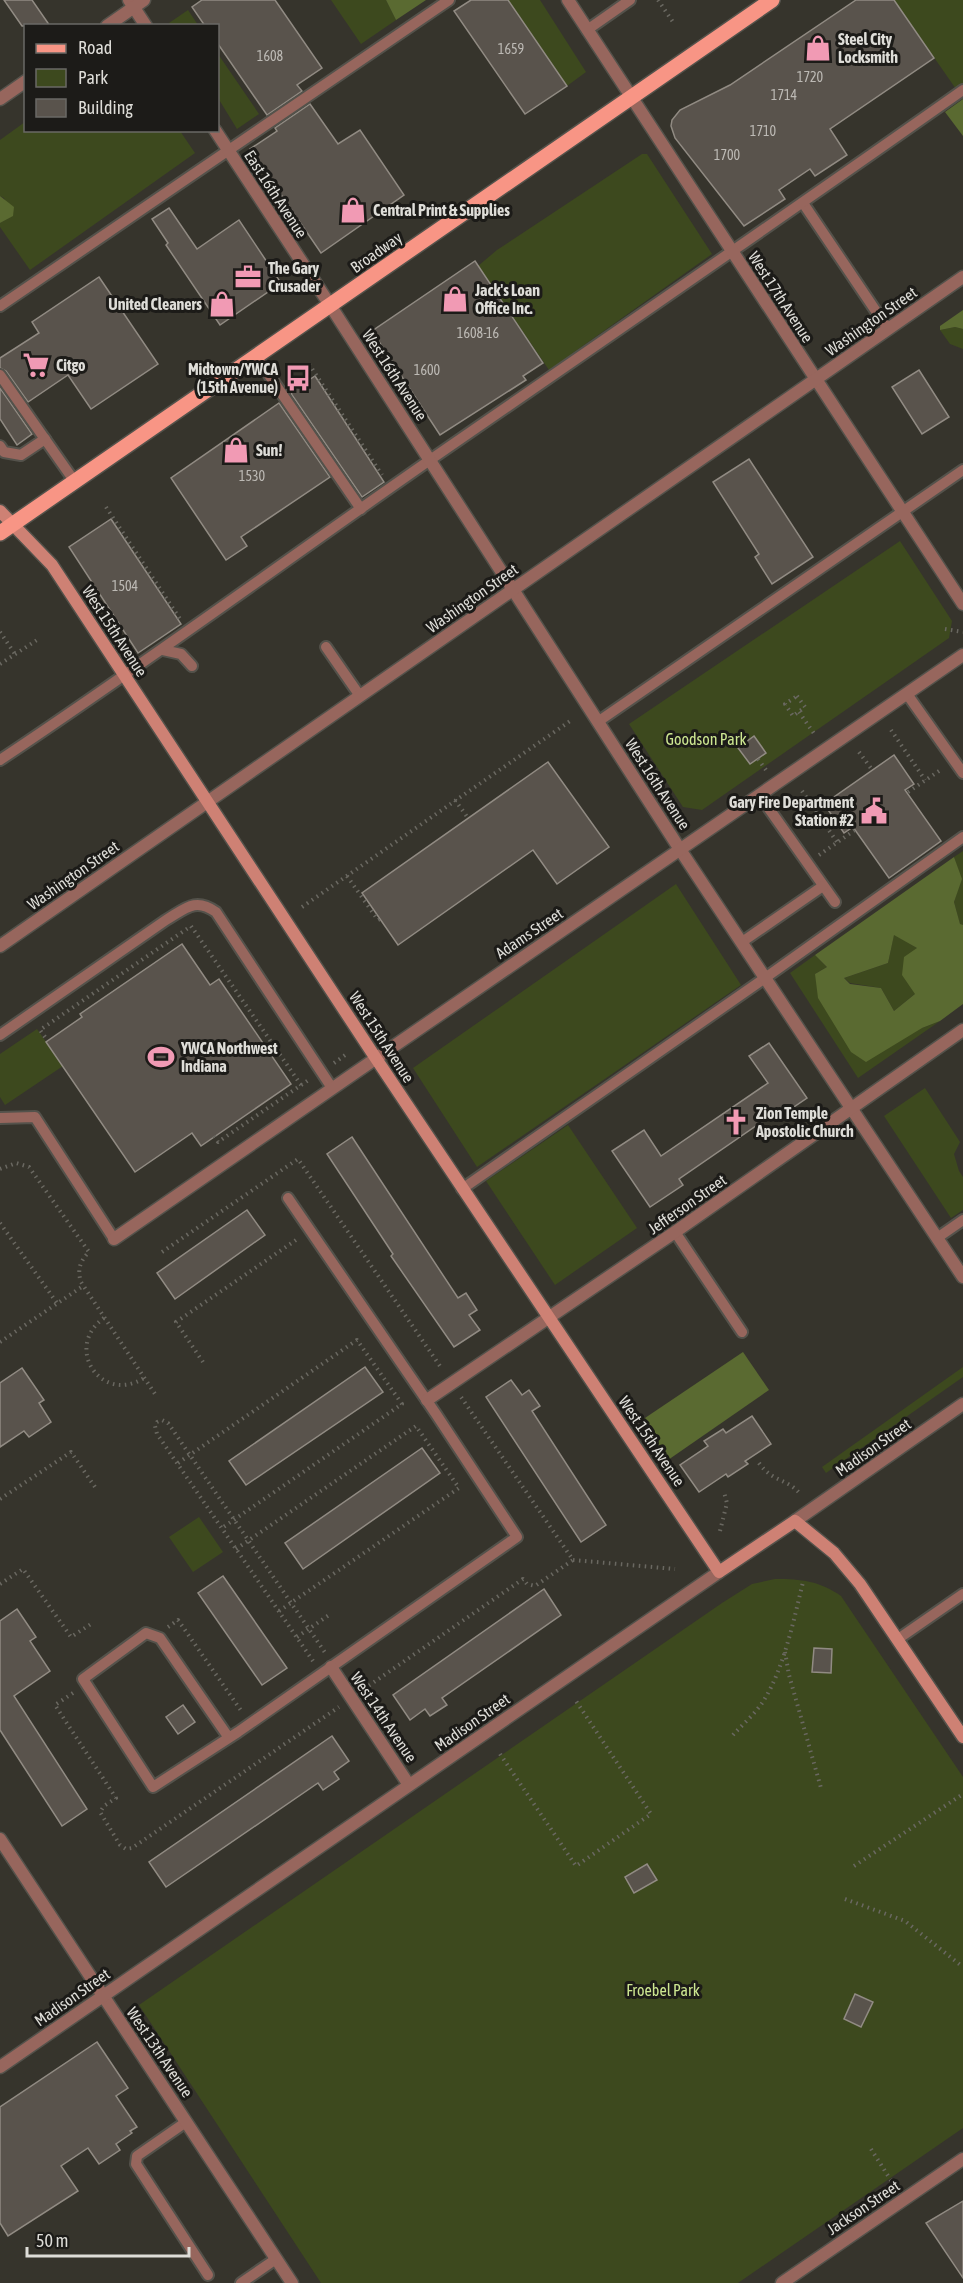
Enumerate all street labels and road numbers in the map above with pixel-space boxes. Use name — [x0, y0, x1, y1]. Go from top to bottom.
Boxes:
street label: East 16th Avenue — [241, 147, 311, 241]
street label: Broadway — [347, 228, 406, 277]
street label: West 17th Avenue — [745, 248, 817, 346]
street label: Washington Street — [822, 283, 921, 360]
street label: West 16th Avenue — [359, 326, 431, 424]
street label: Washington Street — [423, 560, 522, 637]
street label: West 15th Avenue — [79, 582, 151, 680]
street label: West 16th Avenue — [622, 735, 694, 833]
street label: Washington Street — [24, 837, 123, 914]
street label: Adams Street — [492, 904, 566, 962]
street label: West 15th Avenue — [346, 988, 418, 1086]
street label: Jefferson Street — [644, 1170, 730, 1238]
street label: West 15th Avenue — [615, 1393, 689, 1489]
street label: Madison Street — [832, 1414, 914, 1480]
street label: West 14th Avenue — [347, 1669, 421, 1765]
street label: Madison Street — [431, 1689, 513, 1755]
street label: Madison Street — [31, 1964, 113, 2030]
street label: West 13th Avenue — [123, 2004, 197, 2100]
street label: Jackson Street — [823, 2176, 903, 2238]

